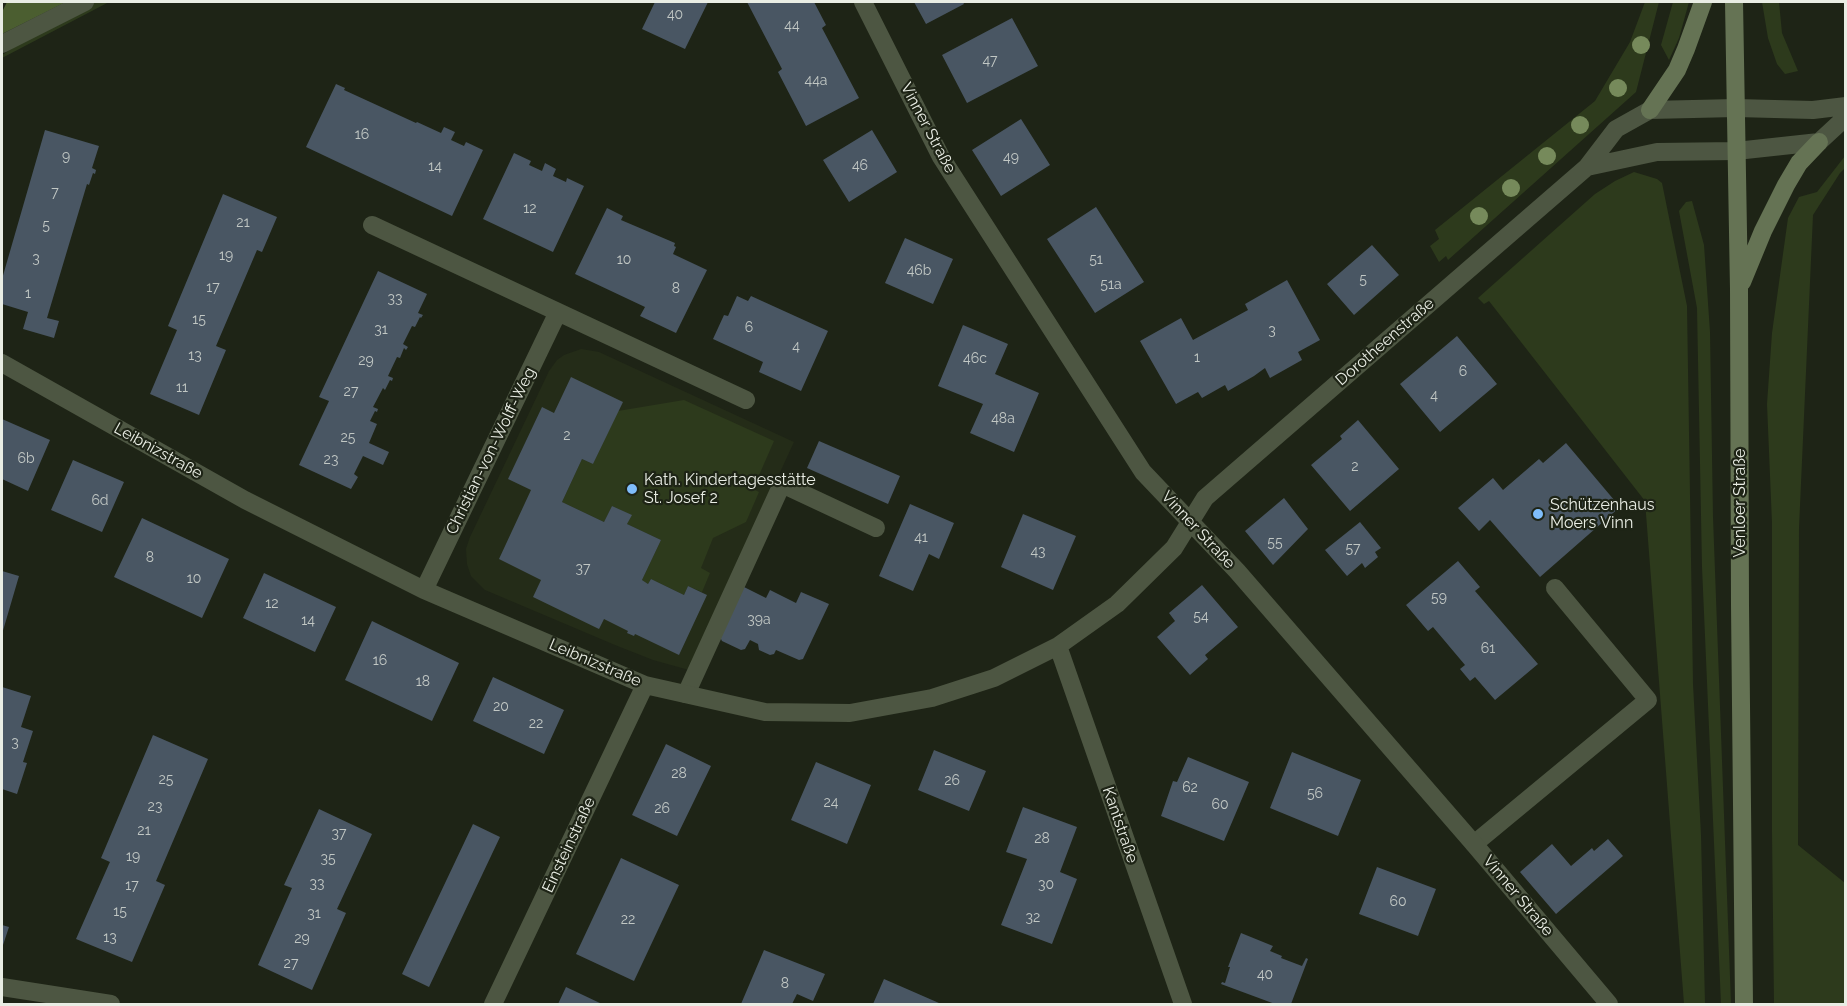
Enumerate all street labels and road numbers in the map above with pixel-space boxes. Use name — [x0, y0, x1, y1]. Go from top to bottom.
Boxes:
street label: Vinner Straße — [896, 80, 960, 176]
street label: Dorotheenstraße — [1332, 294, 1438, 390]
street label: Christian-von-Wolff-Weg — [442, 364, 540, 538]
street label: Leibnizstraße — [110, 419, 206, 483]
street label: Venloer Straße — [1730, 449, 1750, 557]
street label: Vinner Straße — [1157, 487, 1239, 573]
street label: Leibnizstraße — [546, 635, 644, 691]
street label: Kantstraße — [1098, 784, 1142, 866]
street label: Einsteinstraße — [538, 794, 600, 896]
street label: Vinner Straße — [1479, 852, 1557, 940]

